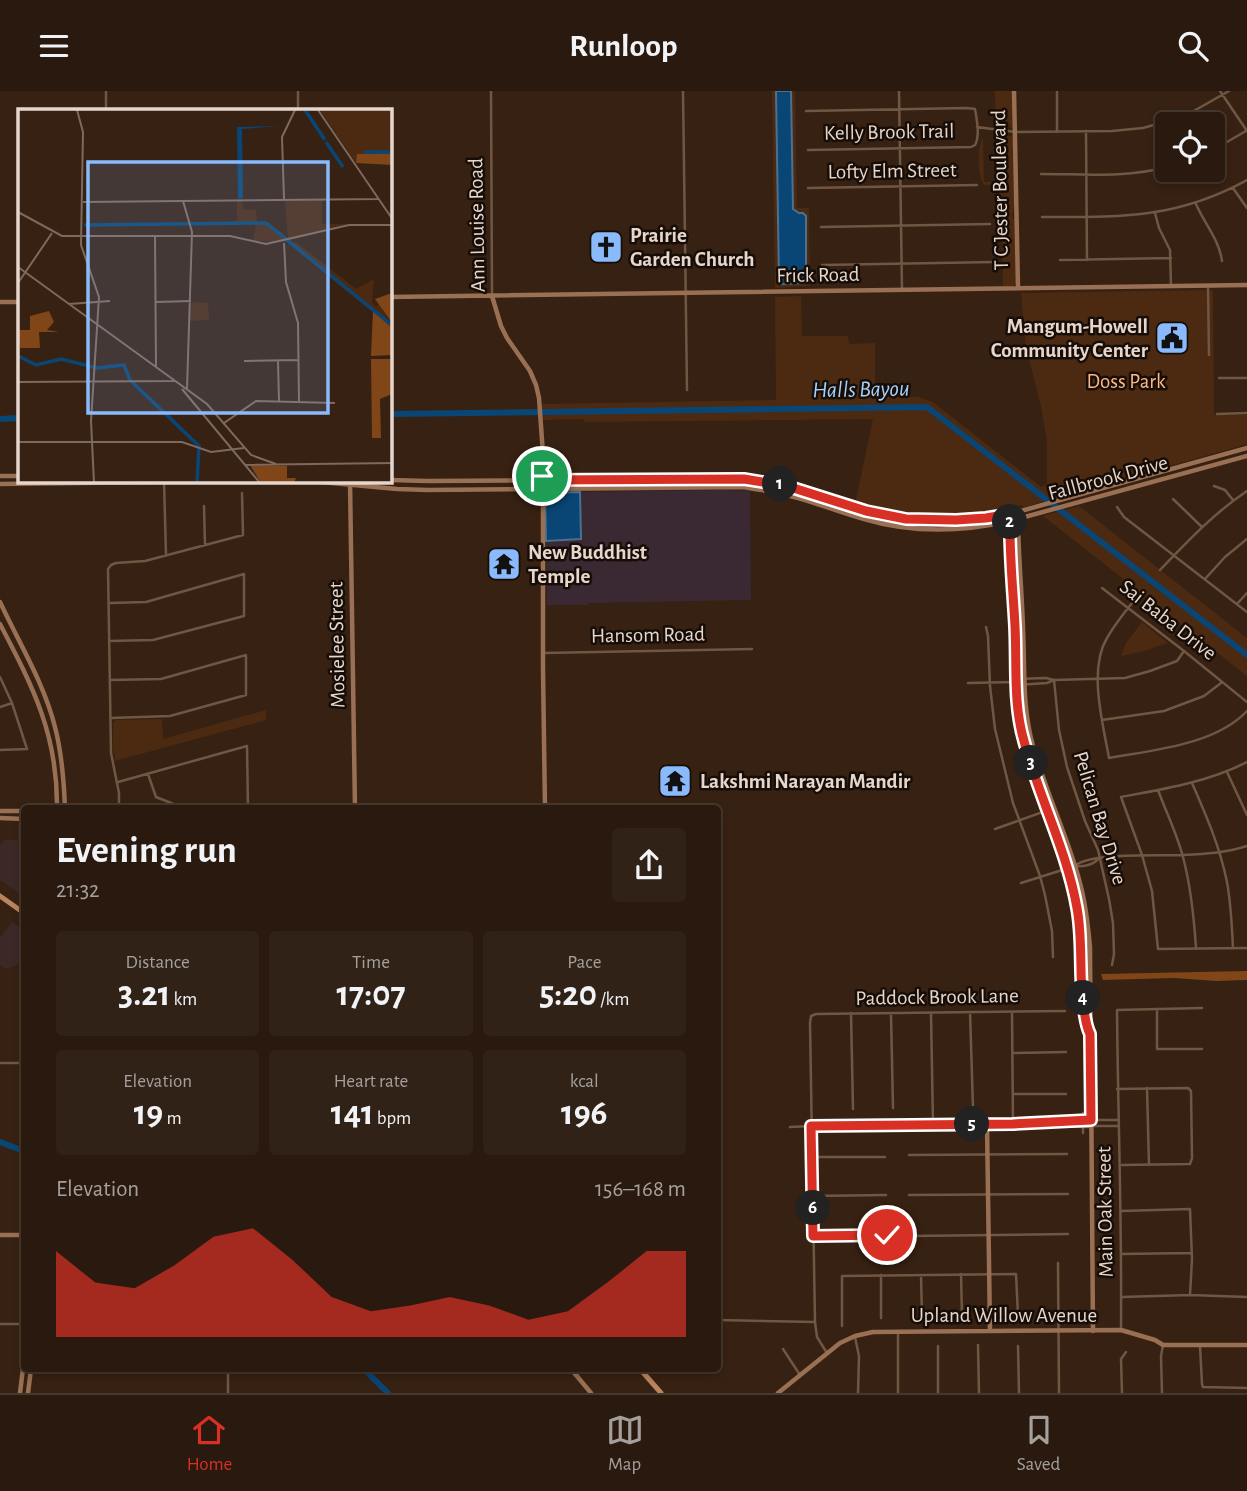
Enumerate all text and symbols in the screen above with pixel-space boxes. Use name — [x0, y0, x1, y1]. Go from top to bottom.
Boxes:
icon: menu — [35, 27, 73, 65]
icon: search — [1174, 27, 1212, 65]
text: Runloop — [569, 30, 678, 62]
inset map — [18, 109, 392, 483]
street label: T C Jester Boulevard — [988, 109, 1012, 270]
map controls — [1155, 112, 1225, 182]
button: locate — [1155, 112, 1225, 182]
street label: Kelly Brook Trail — [824, 120, 954, 144]
street label: Ann Louise Road — [465, 158, 489, 292]
street label: Lofty Elm Street — [827, 159, 957, 183]
place label: Prairie Garden Church — [630, 225, 754, 270]
church icon: Prairie Garden Church — [587, 228, 625, 266]
street label: Frick Road — [776, 264, 860, 286]
place label: Mangum-Howell Community Center — [991, 316, 1149, 361]
public building icon: Mangum-Howell Community Center — [1153, 319, 1191, 357]
park label: Doss Park — [1086, 371, 1166, 392]
water label: Halls Bayou — [812, 378, 910, 402]
pin — [512, 446, 572, 506]
street label: Fallbrook Drive — [1046, 452, 1170, 504]
icon: arrive — [523, 457, 561, 495]
pin: 1 — [762, 467, 798, 501]
text: 1 — [776, 474, 783, 493]
pin: 2 — [992, 505, 1028, 539]
text: 2 — [1005, 512, 1014, 531]
place label: New Buddhist Temple — [528, 542, 647, 587]
temple icon: New Buddhist Temple — [485, 545, 523, 583]
street label: Sai Baba Drive — [1116, 576, 1220, 664]
street label: Mosielee Street — [325, 581, 349, 708]
street label: Hansom Road — [591, 624, 705, 646]
pin: 3 — [1014, 745, 1048, 781]
street label: Pelican Bay Drive — [1070, 749, 1130, 887]
text: 3 — [1026, 753, 1035, 772]
temple icon: Lakshmi Narayan Mandir — [656, 762, 694, 800]
place label: Lakshmi Narayan Mandir — [700, 771, 911, 792]
button: share — [612, 828, 686, 902]
text: Evening run — [56, 832, 237, 870]
text: 21:32 — [56, 879, 100, 902]
text: Distance — [125, 953, 190, 972]
text: Time — [352, 953, 390, 972]
text: Pace — [567, 953, 601, 972]
text: 3.21 — [118, 977, 170, 1012]
text: 17:07 — [336, 977, 406, 1012]
text: 5:20 — [539, 977, 597, 1012]
pin: 4 — [1066, 981, 1100, 1016]
street label: Paddock Brook Lane — [855, 985, 1019, 1009]
text: 4 — [1078, 988, 1087, 1007]
text: km — [170, 990, 197, 1009]
text: /km — [597, 990, 629, 1009]
text: Elevation — [123, 1072, 192, 1091]
text: Heart rate — [334, 1072, 408, 1091]
text: kcal — [570, 1072, 599, 1091]
text: 19 — [134, 1096, 163, 1131]
text: 141 — [331, 1096, 374, 1131]
text: 196 — [561, 1096, 608, 1131]
pin: 5 — [954, 1107, 990, 1141]
text: m — [163, 1109, 182, 1128]
text: bpm — [374, 1109, 411, 1128]
text: 5 — [967, 1114, 976, 1133]
street label: Main Oak Street — [1093, 1146, 1117, 1278]
text: Elevation — [56, 1178, 139, 1201]
text: 156–168 m — [595, 1178, 686, 1201]
pin: 6 — [796, 1191, 830, 1225]
text: 6 — [808, 1198, 817, 1217]
pin — [857, 1205, 917, 1265]
icon: check — [868, 1216, 906, 1254]
street label: Upland Willow Avenue — [911, 1305, 1097, 1326]
tab: Home — [187, 1411, 232, 1476]
tab: Map — [606, 1411, 644, 1476]
tab: Saved — [1017, 1411, 1060, 1476]

